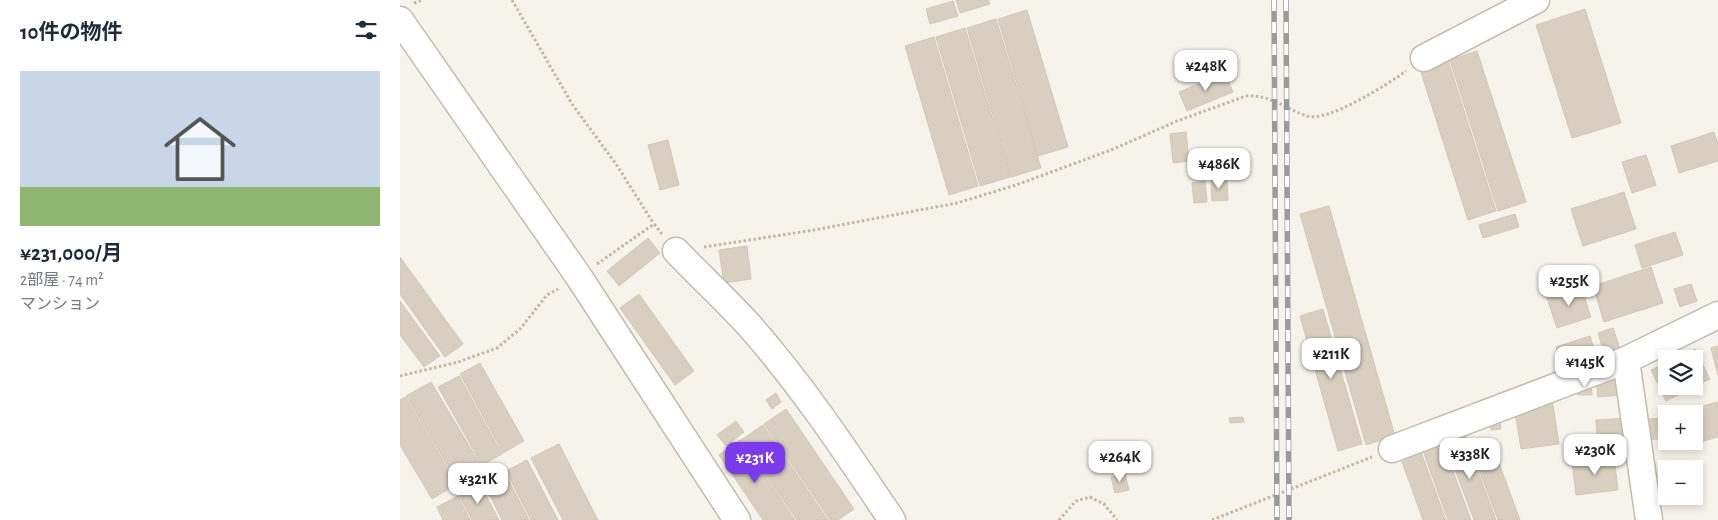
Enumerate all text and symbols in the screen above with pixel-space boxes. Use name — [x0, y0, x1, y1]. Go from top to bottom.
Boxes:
icon: filters — [352, 16, 380, 44]
text: 10件の物件 — [20, 22, 123, 43]
pin: ¥248K — [1171, 49, 1241, 92]
text: ¥248K — [1185, 58, 1227, 74]
icon: home — [155, 104, 245, 194]
pin: ¥486K — [1184, 148, 1254, 190]
text: ¥486K — [1198, 156, 1240, 172]
text: ¥231,000/月 — [20, 243, 122, 264]
pin: ¥255K — [1534, 264, 1604, 307]
text: 2部屋 · 74 m² — [20, 272, 104, 288]
text: ¥255K — [1549, 273, 1589, 289]
text: マンション — [20, 296, 100, 312]
pin: ¥211K — [1296, 338, 1366, 380]
text: ¥211K — [1313, 346, 1349, 362]
pin: ¥145K — [1550, 346, 1620, 388]
map controls — [1658, 350, 1703, 505]
button: layers — [1658, 350, 1703, 395]
text: ¥145K — [1566, 354, 1604, 370]
button: + — [1658, 405, 1703, 450]
pin: ¥230K — [1560, 434, 1630, 476]
pin: ¥338K — [1435, 438, 1505, 480]
pin: ¥264K — [1085, 440, 1155, 483]
pin: ¥231K — [720, 442, 790, 484]
text: ¥230K — [1575, 442, 1615, 458]
text: ¥338K — [1450, 446, 1490, 462]
text: ¥264K — [1099, 449, 1141, 465]
text: ¥231K — [736, 450, 774, 466]
button: − — [1658, 460, 1703, 505]
pin: ¥321K — [443, 462, 513, 505]
text: ¥321K — [459, 471, 497, 487]

